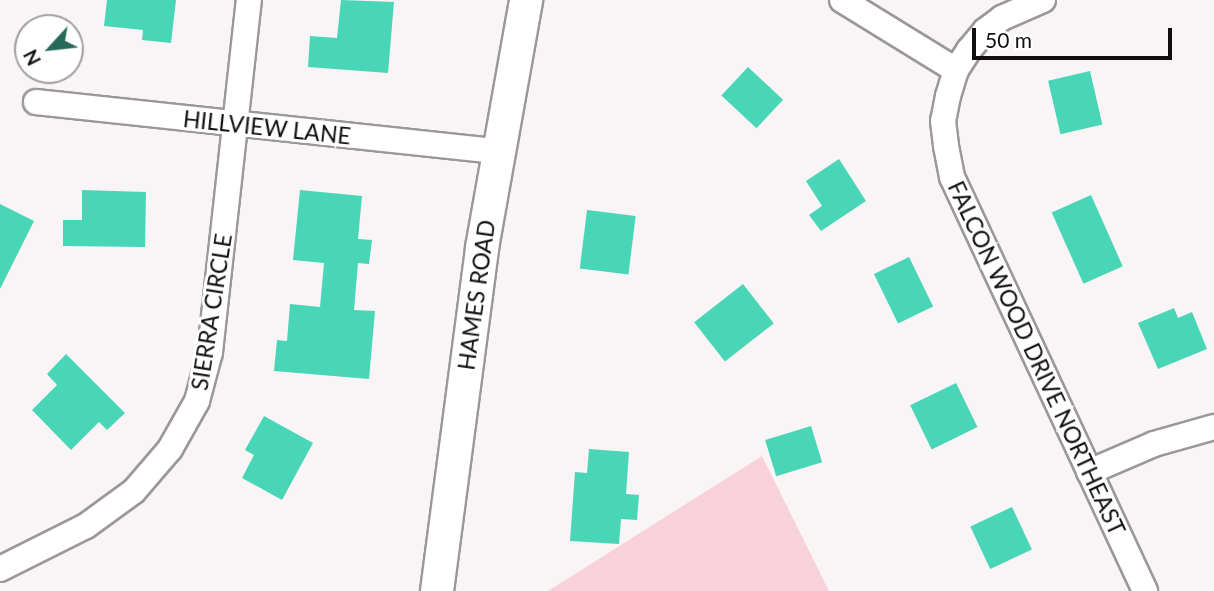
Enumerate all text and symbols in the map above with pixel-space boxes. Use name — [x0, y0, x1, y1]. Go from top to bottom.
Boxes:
north arrow — [14, 14, 84, 84]
scale bar — [976, 14, 1176, 58]
text: 50 m — [985, 27, 1032, 52]
text: N — [18, 46, 45, 70]
street label: HILLVIEW LANE — [182, 104, 352, 150]
street label: FALCON WOOD DRIVE NORTHEAST — [943, 176, 1131, 540]
street label: HAMES ROAD — [452, 218, 500, 372]
street label: SIERRA CIRCLE — [185, 231, 237, 393]

